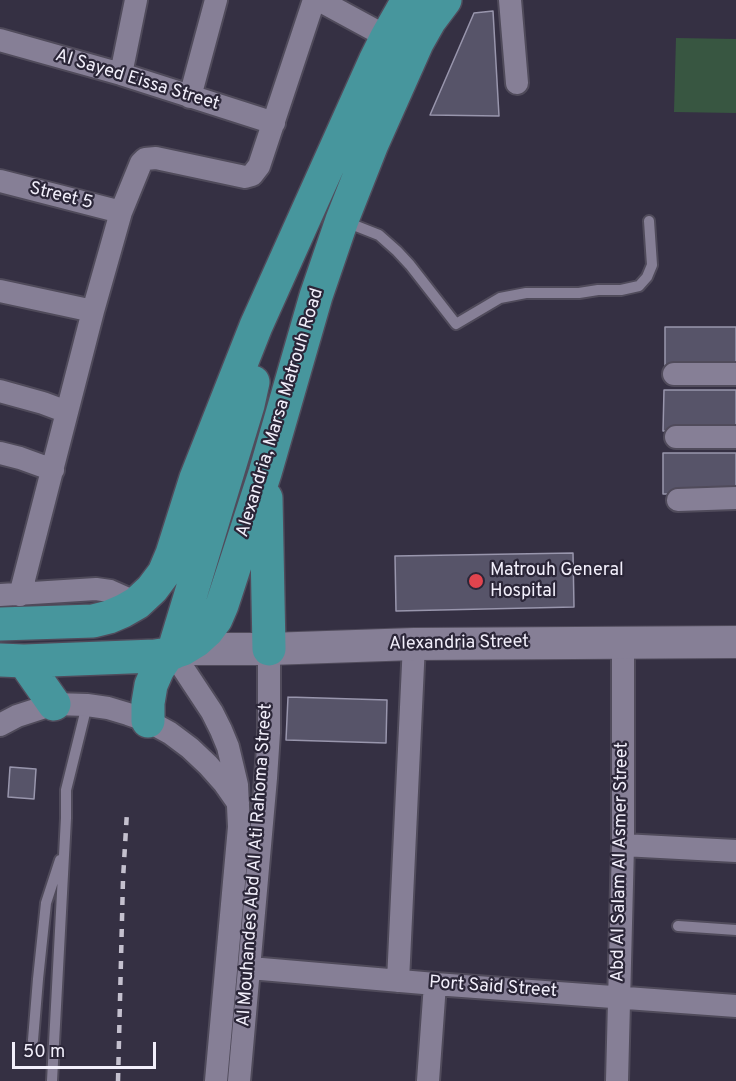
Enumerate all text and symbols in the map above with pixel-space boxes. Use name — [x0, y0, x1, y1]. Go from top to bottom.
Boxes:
street label: Al Sayed Eissa Street — [52, 46, 222, 116]
street label: Street 5 — [27, 179, 95, 215]
street label: Alexandria, Marsa Matrouh Road — [233, 286, 329, 540]
place label: Matrouh General Hospital — [490, 560, 624, 602]
marker: Matrouh General Hospital — [467, 572, 485, 590]
street label: Alexandria Street — [389, 632, 529, 656]
street label: Al Mouhandes Abd Al Ati Rahoma Street — [234, 703, 278, 1027]
street label: Abd Al Salam Al Asmer Street — [608, 742, 634, 982]
street label: Port Said Street — [428, 973, 558, 1003]
scale bar — [15, 1030, 159, 1068]
text: 50 m — [23, 1041, 65, 1064]

